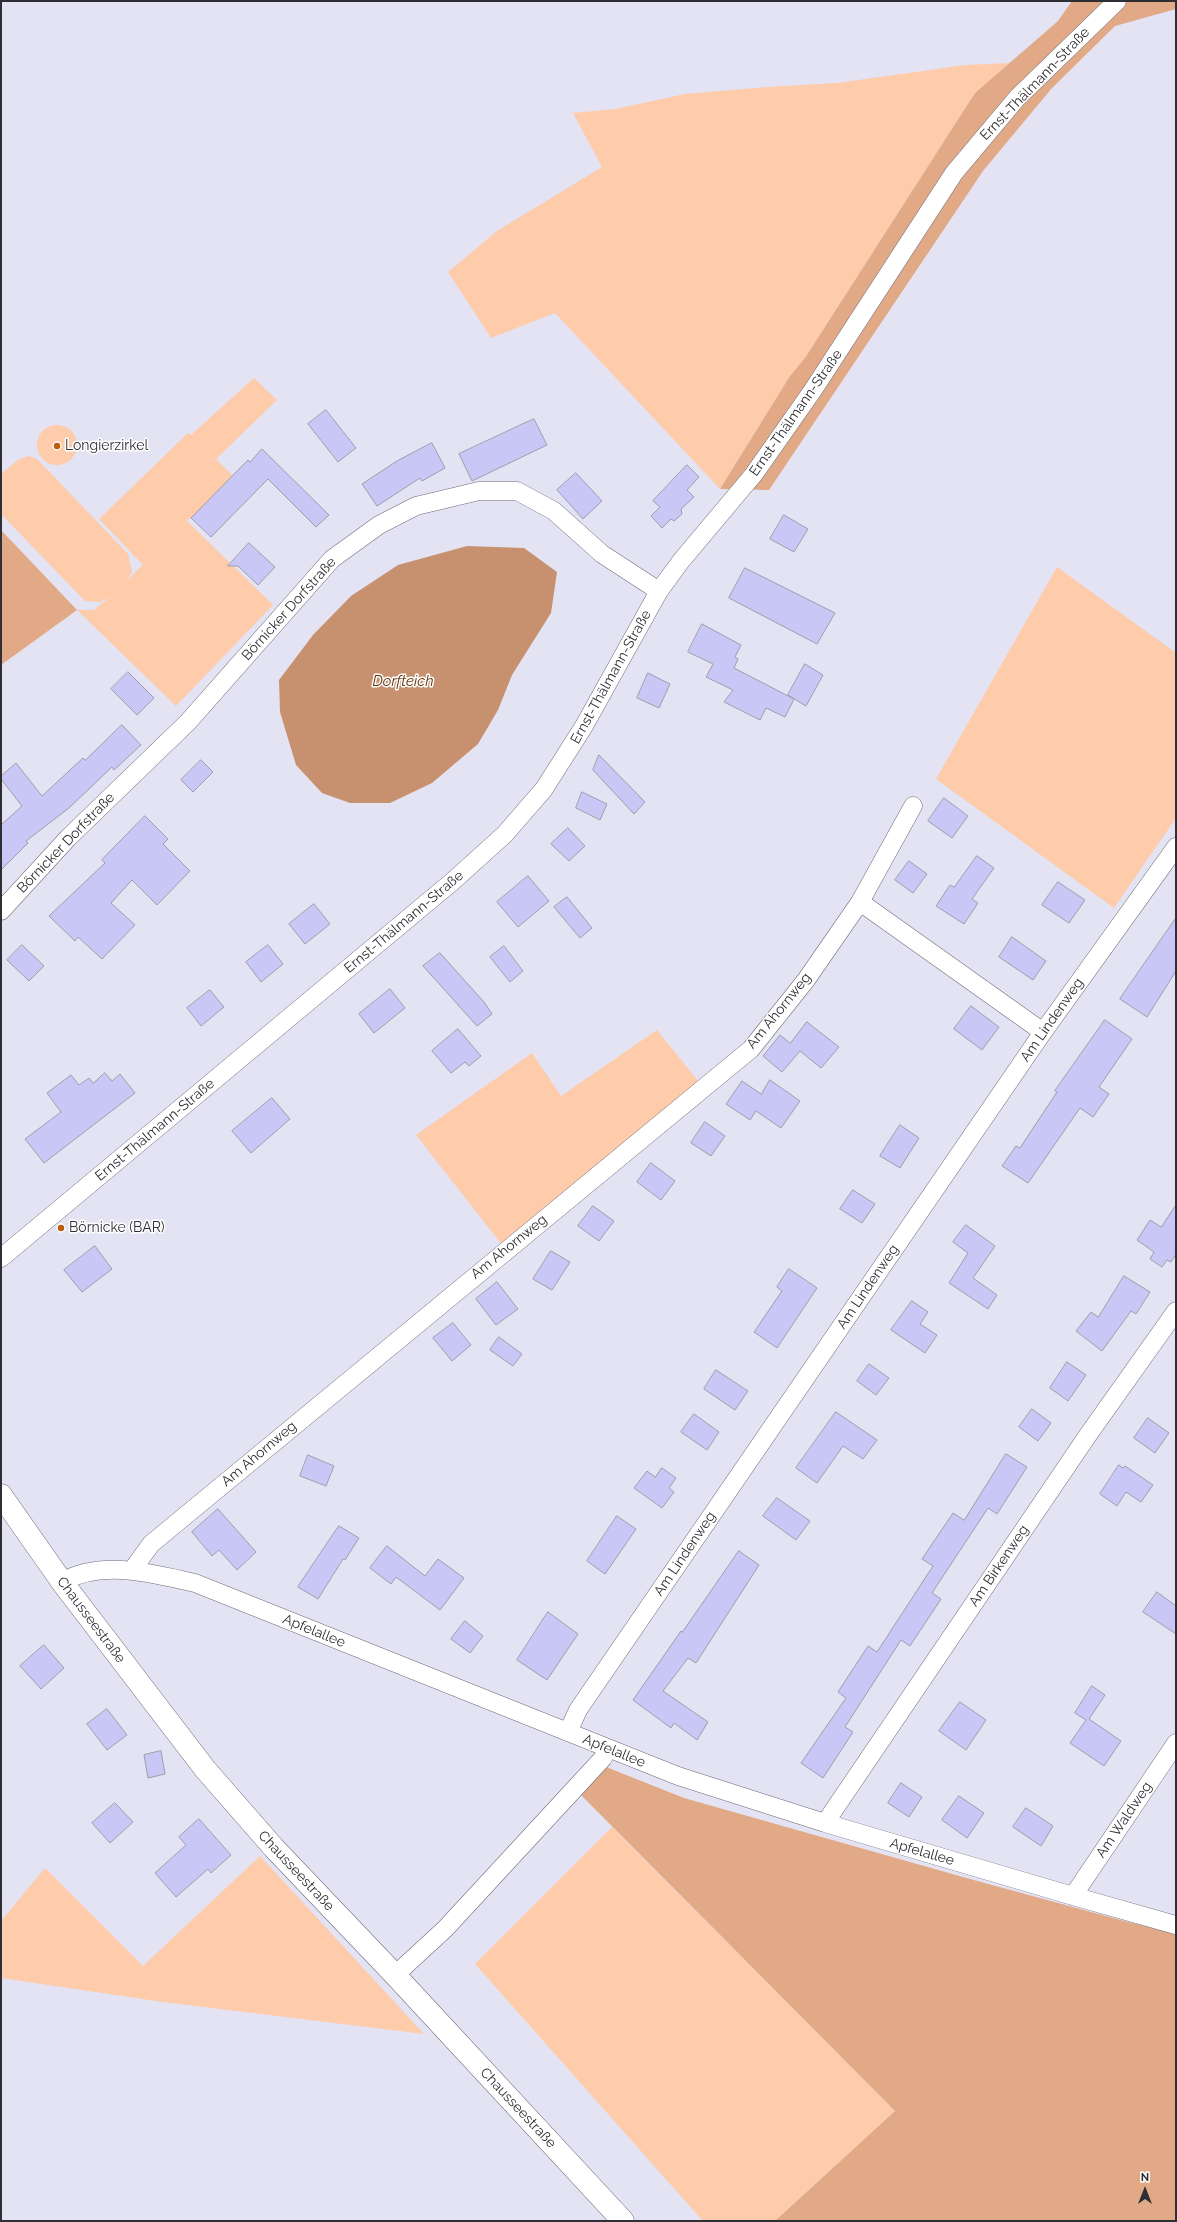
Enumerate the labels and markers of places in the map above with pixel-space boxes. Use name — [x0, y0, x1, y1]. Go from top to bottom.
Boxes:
place label: Longierzirkel — [65, 438, 148, 454]
marker: Longierzirkel — [52, 441, 62, 451]
place label: Börnicke (BAR) — [69, 1220, 165, 1236]
marker: Börnicke (BAR) — [56, 1223, 66, 1233]

